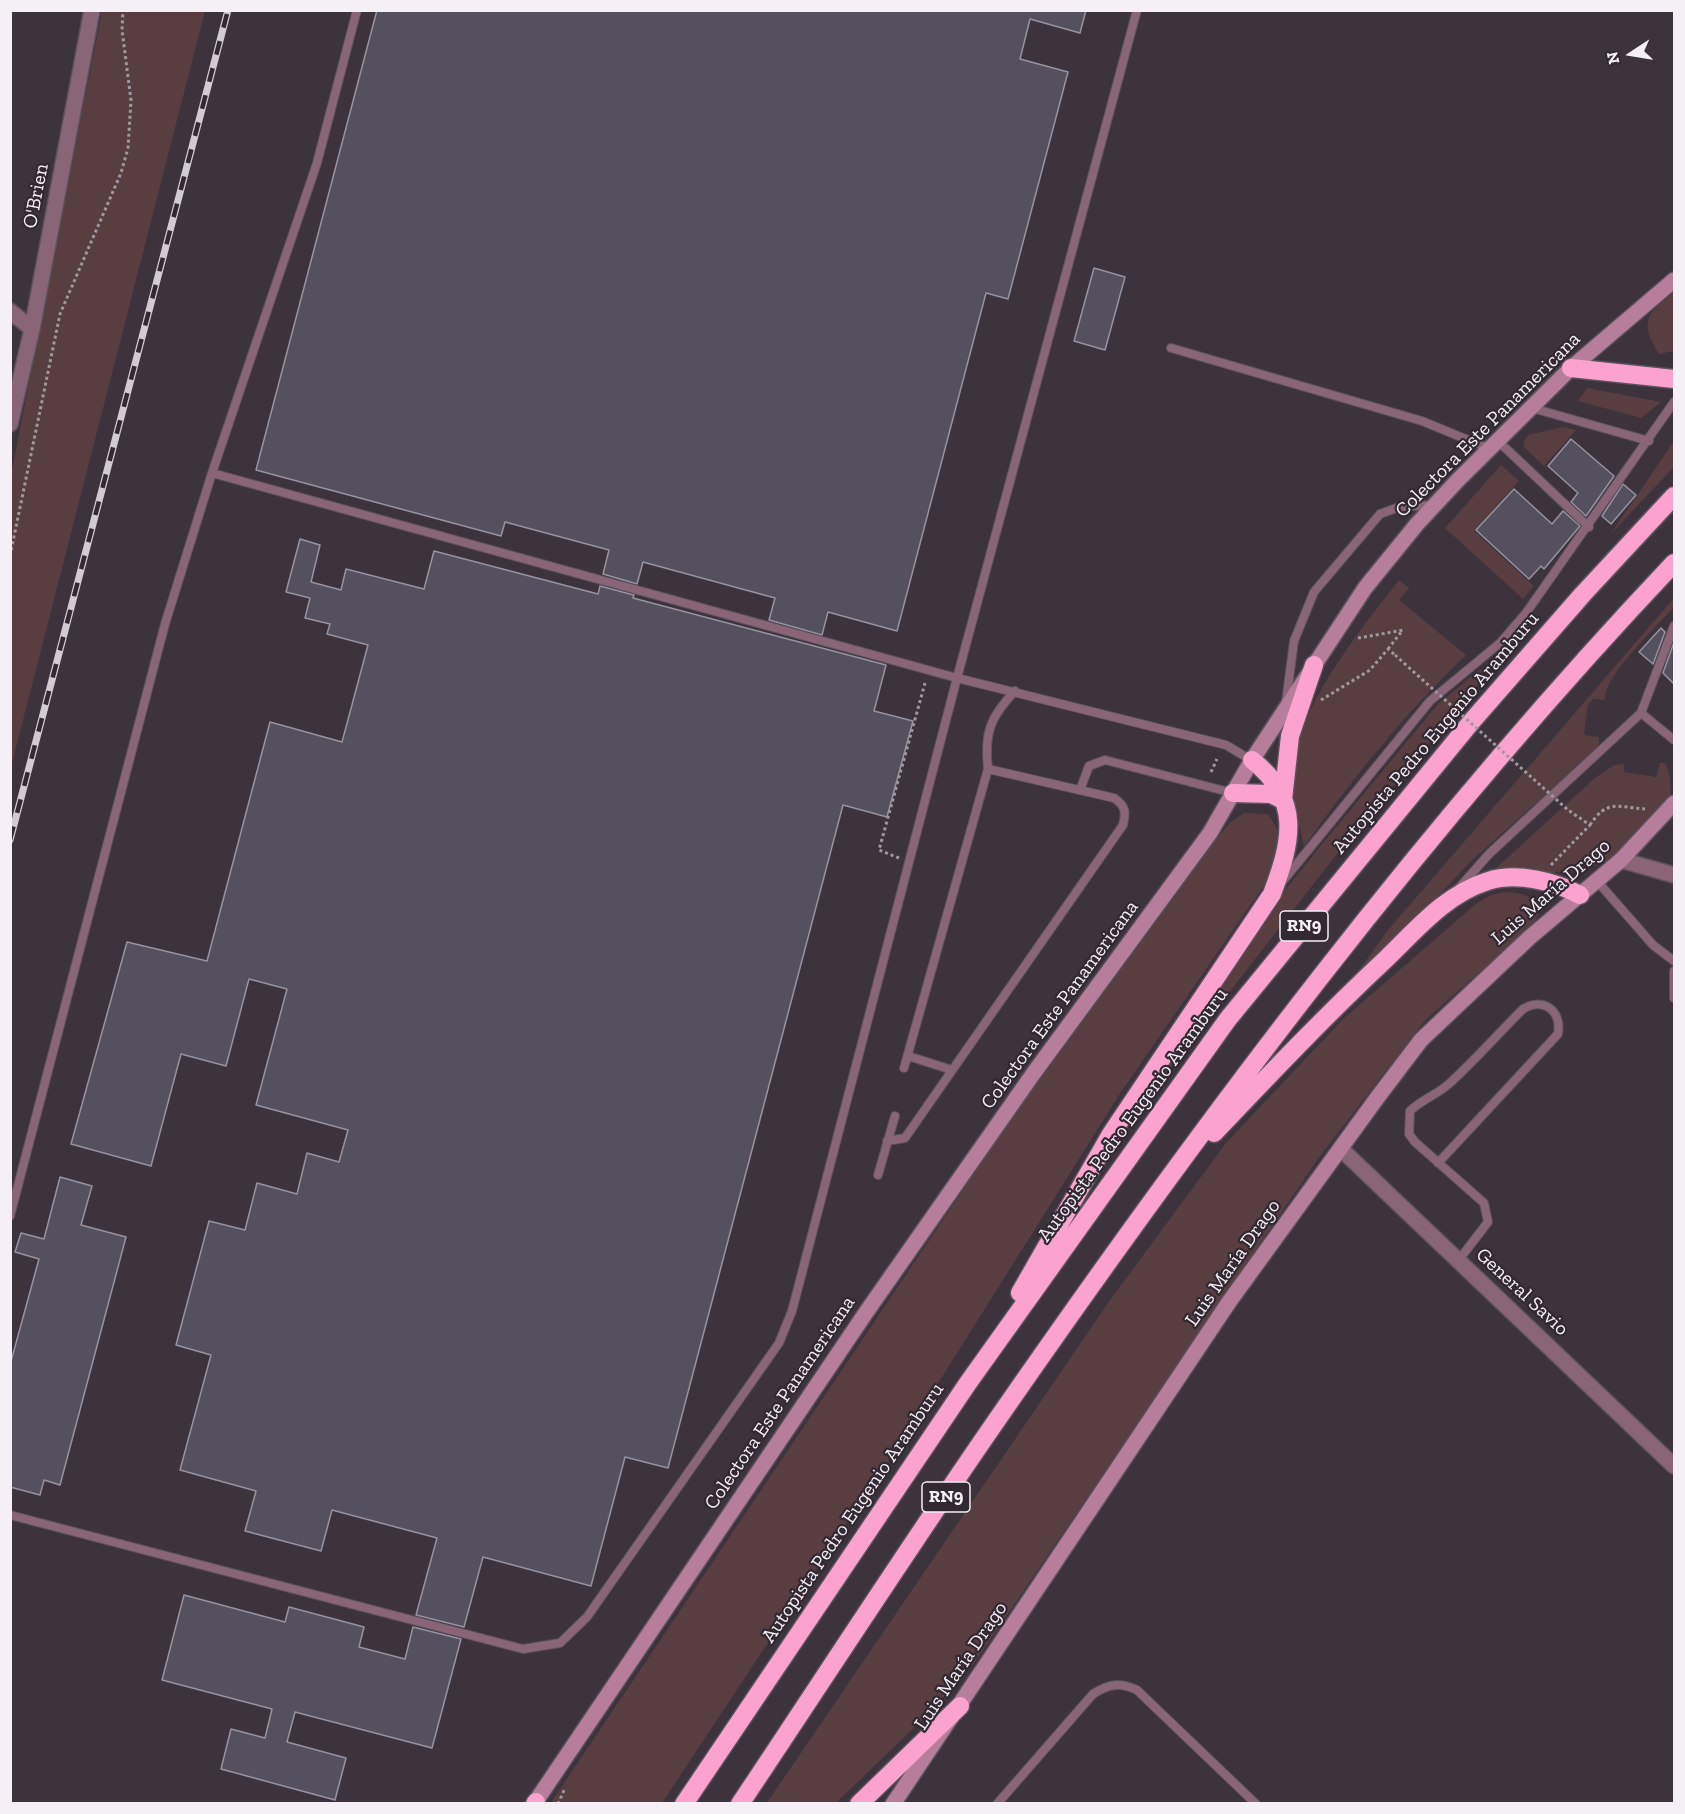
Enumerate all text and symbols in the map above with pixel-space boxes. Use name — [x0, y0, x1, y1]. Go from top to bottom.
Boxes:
north arrow — [1601, 24, 1661, 84]
text: N — [1602, 50, 1623, 66]
street label: O'Brien — [18, 162, 54, 230]
street label: Colectora Este Panamericana — [1390, 327, 1586, 523]
street label: Autopista Pedro Eugenio Aramburu — [1328, 607, 1544, 859]
street label: Luis María Drago — [1487, 834, 1615, 950]
street label: Colectora Este Panamericana — [976, 896, 1144, 1114]
road number: RN9 — [1280, 911, 1328, 941]
street label: Autopista Pedro Eugenio Aramburu — [1033, 983, 1233, 1247]
street label: Luis María Drago — [1180, 1195, 1286, 1331]
street label: General Savio — [1471, 1243, 1573, 1341]
street label: Colectora Este Panamericana — [700, 1292, 860, 1514]
street label: Autopista Pedro Eugenio Aramburu — [757, 1379, 949, 1647]
road number: RN9 — [922, 1482, 970, 1512]
street label: Luis María Drago — [909, 1597, 1013, 1735]

